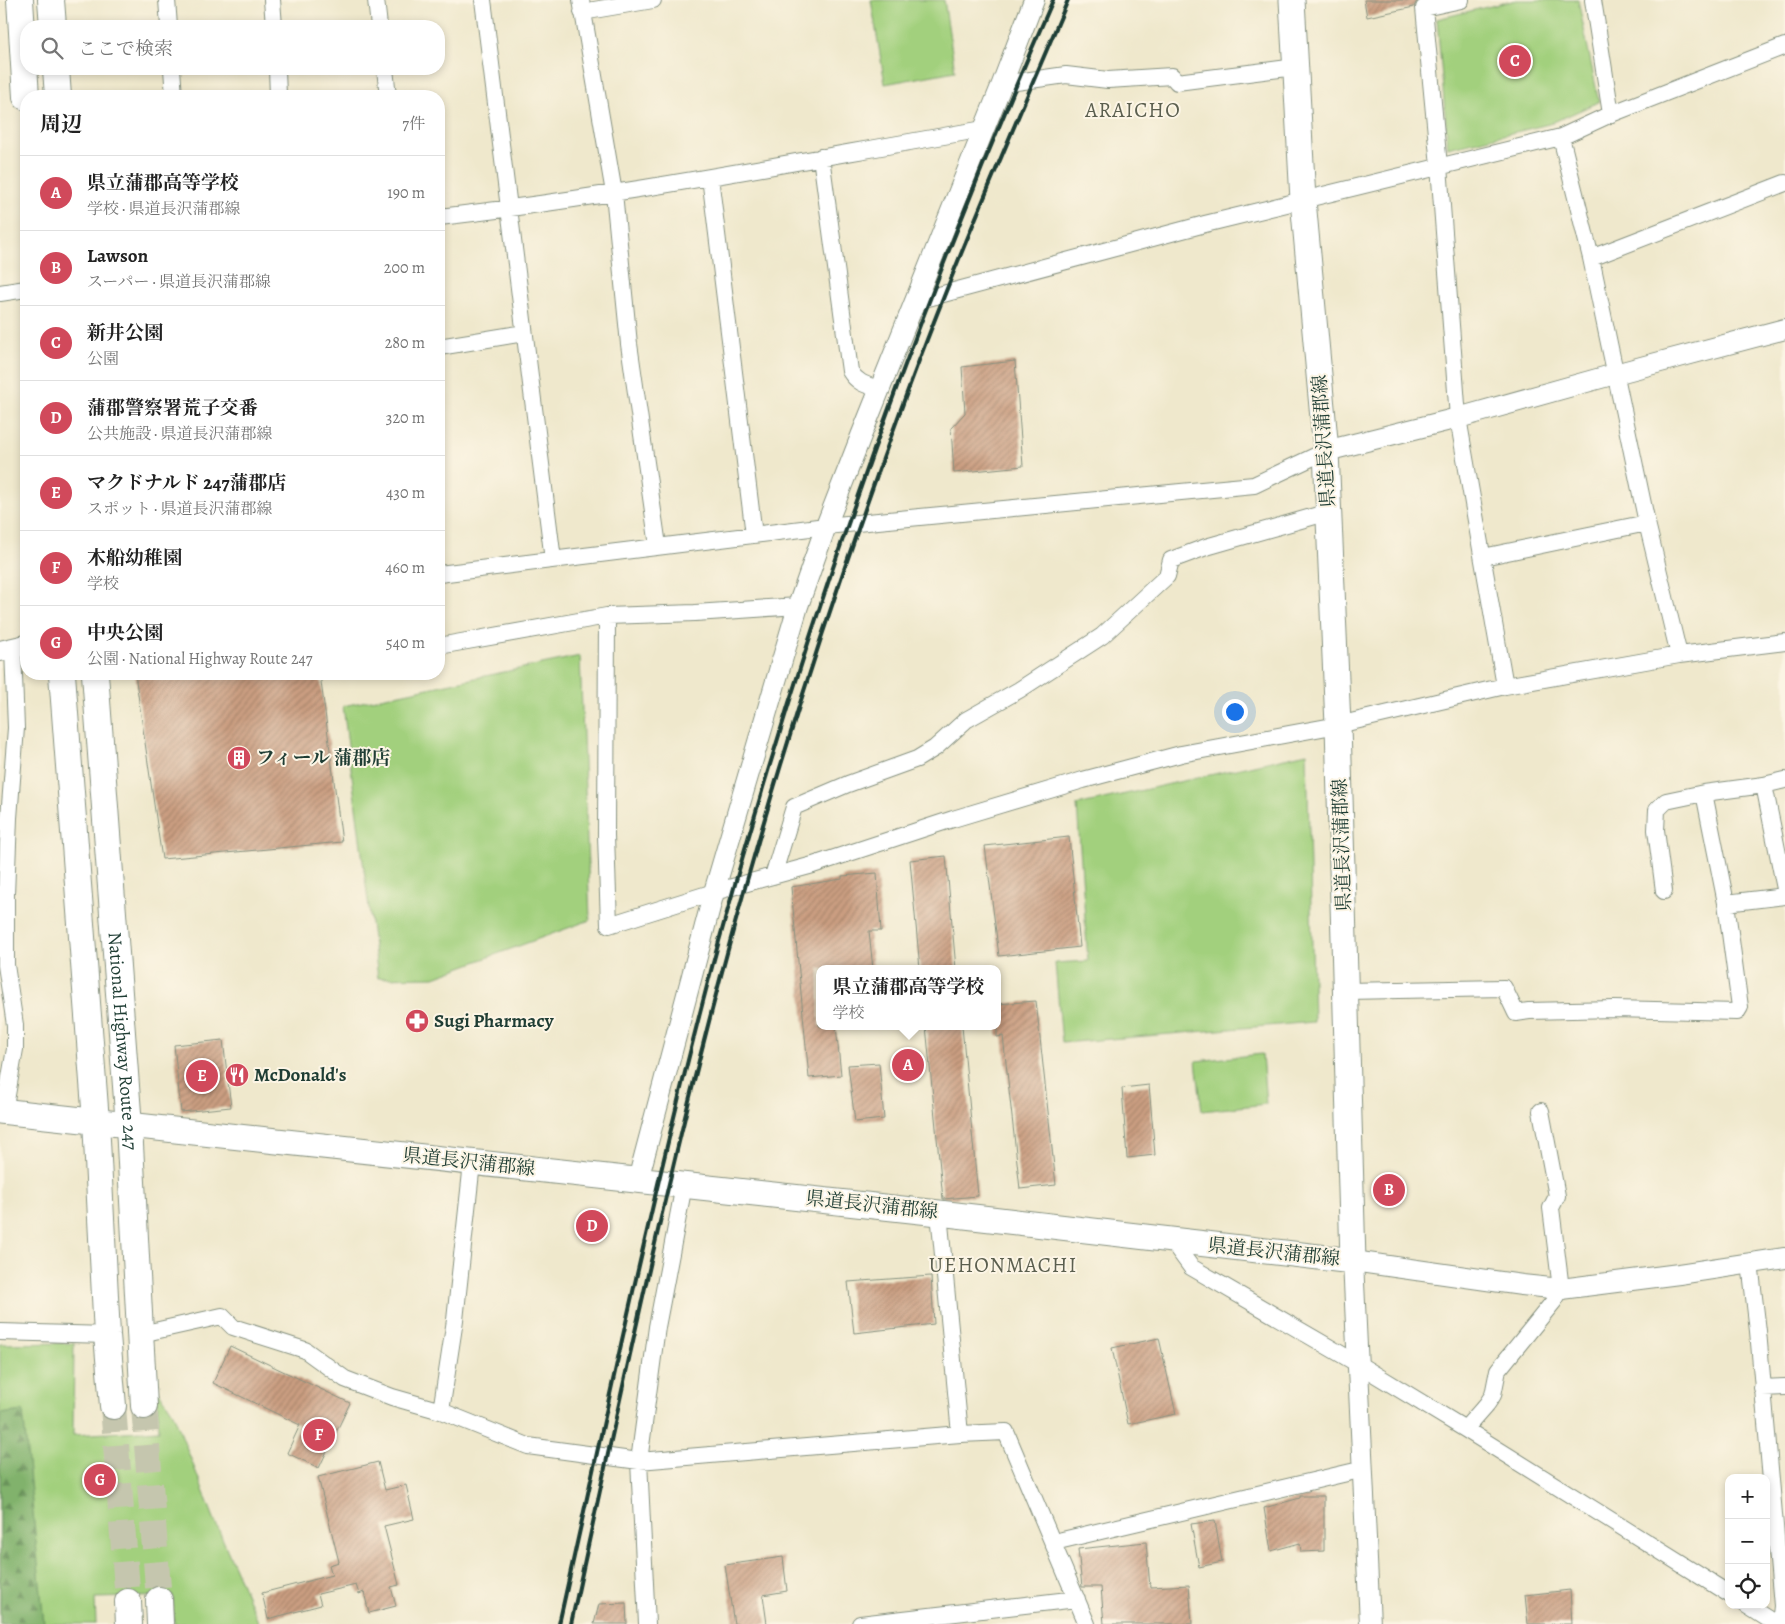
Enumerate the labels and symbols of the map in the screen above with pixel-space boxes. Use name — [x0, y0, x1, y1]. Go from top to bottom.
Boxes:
pin: C — [1499, 42, 1531, 80]
district label: ARAICHO — [1084, 96, 1181, 124]
street label: 県道長沢蒲郡線 — [1306, 374, 1342, 508]
your location — [1222, 699, 1248, 725]
building icon: フィール 蒲郡店 — [226, 745, 252, 771]
place label: フィール 蒲郡店 — [256, 745, 390, 771]
street label: 県道長沢蒲郡線 — [1327, 778, 1357, 912]
street label: National Highway Route 247 — [101, 931, 143, 1151]
pharmacy icon: Sugi Pharmacy — [404, 1008, 430, 1034]
place label: Sugi Pharmacy — [434, 1008, 555, 1034]
pin: A — [892, 1046, 924, 1084]
pin: E — [186, 1057, 218, 1095]
restaurant icon: McDonald's — [224, 1062, 250, 1088]
place label: McDonald's — [254, 1062, 347, 1088]
street label: 県道長沢蒲郡線 — [401, 1142, 537, 1182]
pin: B — [1373, 1171, 1405, 1209]
street label: 県道長沢蒲郡線 — [804, 1185, 940, 1225]
pin: D — [576, 1207, 608, 1245]
street label: 県道長沢蒲郡線 — [1206, 1232, 1342, 1272]
district label: UEHONMACHI — [929, 1251, 1077, 1279]
pin: F — [303, 1416, 335, 1454]
pin: G — [84, 1461, 116, 1499]

